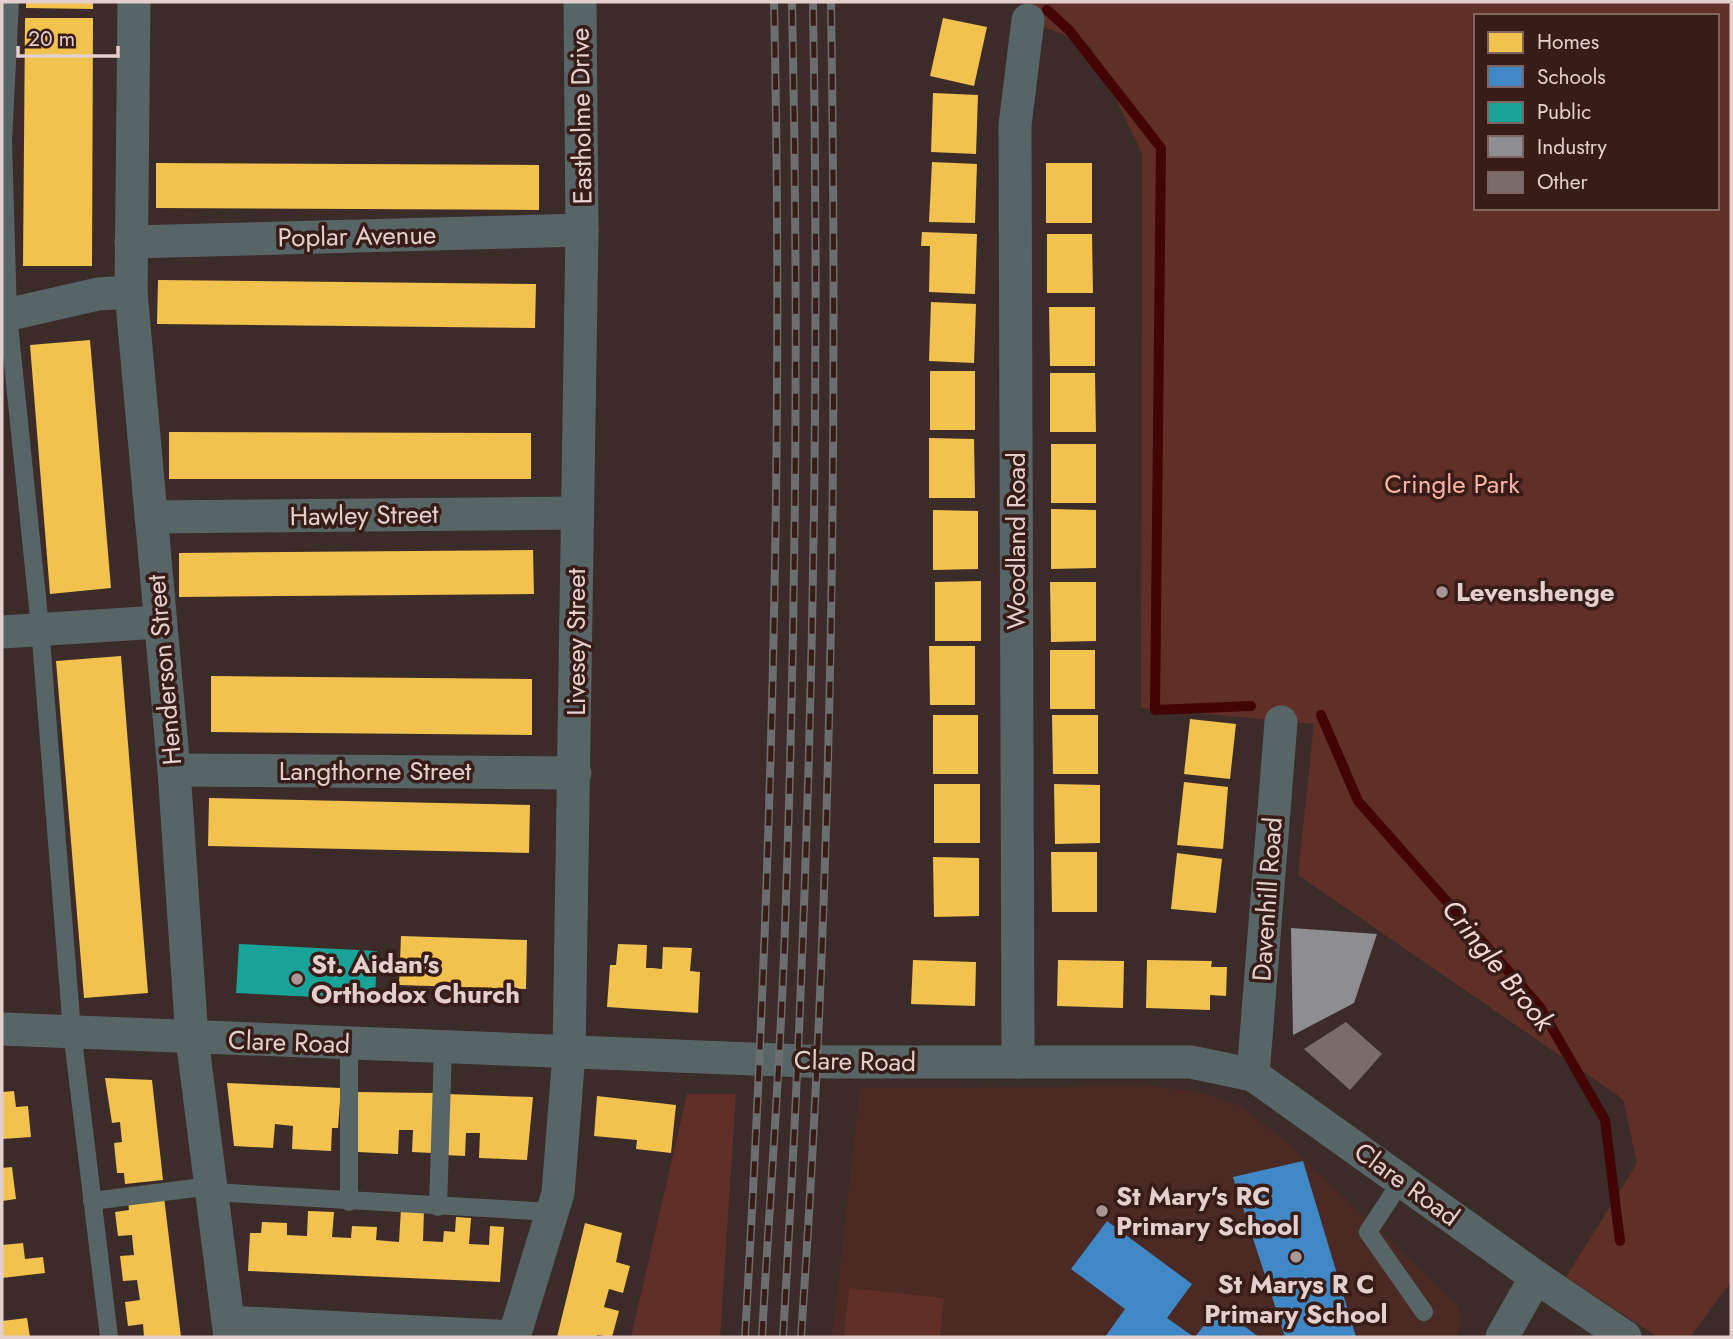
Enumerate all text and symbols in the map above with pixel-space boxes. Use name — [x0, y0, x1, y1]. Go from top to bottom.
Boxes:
scale bar — [18, 14, 117, 58]
legend — [1474, 14, 1719, 210]
text: 20 m — [28, 24, 75, 54]
street label: Eastholme Drive — [560, 27, 602, 205]
text: Homes — [1537, 27, 1599, 57]
text: Schools — [1537, 62, 1606, 92]
text: Public — [1537, 97, 1591, 127]
text: Industry — [1537, 132, 1608, 162]
text: Other — [1537, 167, 1588, 197]
street label: Poplar Avenue — [277, 216, 437, 256]
street label: Woodland Road — [997, 452, 1035, 630]
park label: Cringle Park — [1384, 465, 1520, 503]
street label: Hawley Street — [289, 495, 440, 535]
street label: Livesey Street — [557, 567, 595, 716]
street label: Henderson Street — [137, 572, 191, 767]
place label: Levenshenge — [1456, 573, 1615, 611]
marker: Levenshenge — [1434, 584, 1450, 600]
street label: Langthorne Street — [279, 752, 472, 790]
street label: Davenhill Road — [1242, 816, 1292, 982]
water label: Cringle Brook — [1432, 890, 1565, 1041]
place label: St. Aidan's Orthodox Church — [311, 945, 520, 1013]
marker: St. Aidan's Orthodox Church — [289, 971, 305, 987]
street label: Clare Road — [227, 1021, 351, 1063]
street label: Clare Road — [794, 1041, 916, 1081]
street label: Clare Road — [1346, 1133, 1468, 1235]
place label: St Mary's RC Primary School — [1116, 1177, 1299, 1245]
marker: St Mary's RC Primary School — [1094, 1203, 1110, 1219]
marker: St Marys R C Primary School — [1288, 1249, 1304, 1265]
place label: St Marys R C Primary School — [1204, 1265, 1388, 1333]

